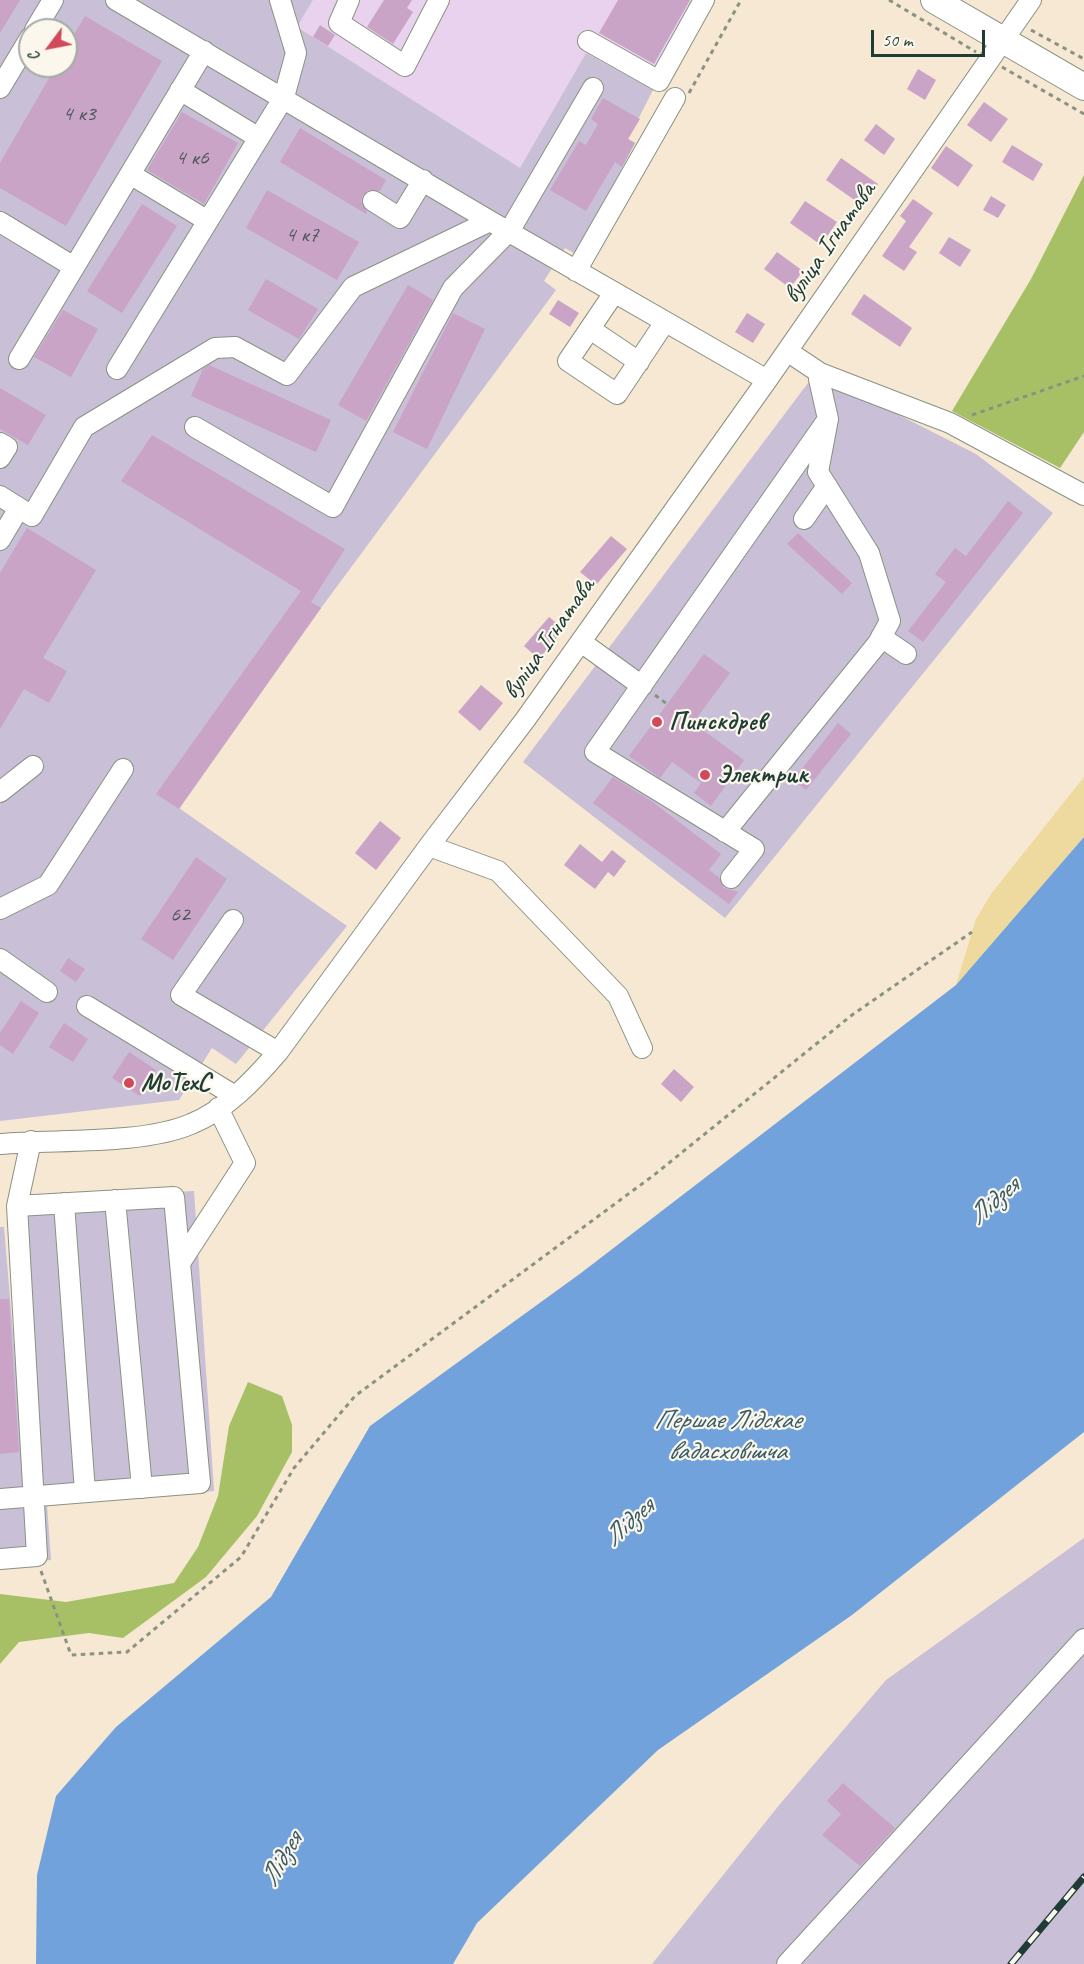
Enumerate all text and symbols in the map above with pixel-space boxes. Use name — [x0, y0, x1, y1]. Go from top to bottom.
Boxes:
north arrow — [18, 18, 78, 78]
scale bar — [874, 18, 988, 56]
text: 50 m — [882, 29, 913, 51]
text: С — [24, 48, 45, 65]
house number: 4 к3 — [62, 101, 96, 127]
house number: 4 к6 — [175, 145, 209, 171]
street label: вуліца Ігнатава — [777, 177, 883, 309]
house number: 4 к7 — [285, 222, 319, 248]
street label: вуліца Ігнатава — [496, 573, 602, 705]
place label: Пинскдрев — [669, 706, 766, 738]
marker: Пинскдрев — [650, 715, 664, 729]
place label: Электрик — [717, 759, 808, 791]
marker: Электрик — [698, 768, 712, 782]
house number: 62 — [170, 902, 190, 928]
place label: MoTexC — [141, 1067, 210, 1099]
marker: MoTexC — [122, 1076, 136, 1090]
water label: Лідзея — [962, 1171, 1026, 1233]
water label: Першае Лідскае вадасховішча — [654, 1405, 800, 1468]
water label: Лідзея — [597, 1492, 661, 1554]
water label: Лідзея — [254, 1827, 310, 1893]

